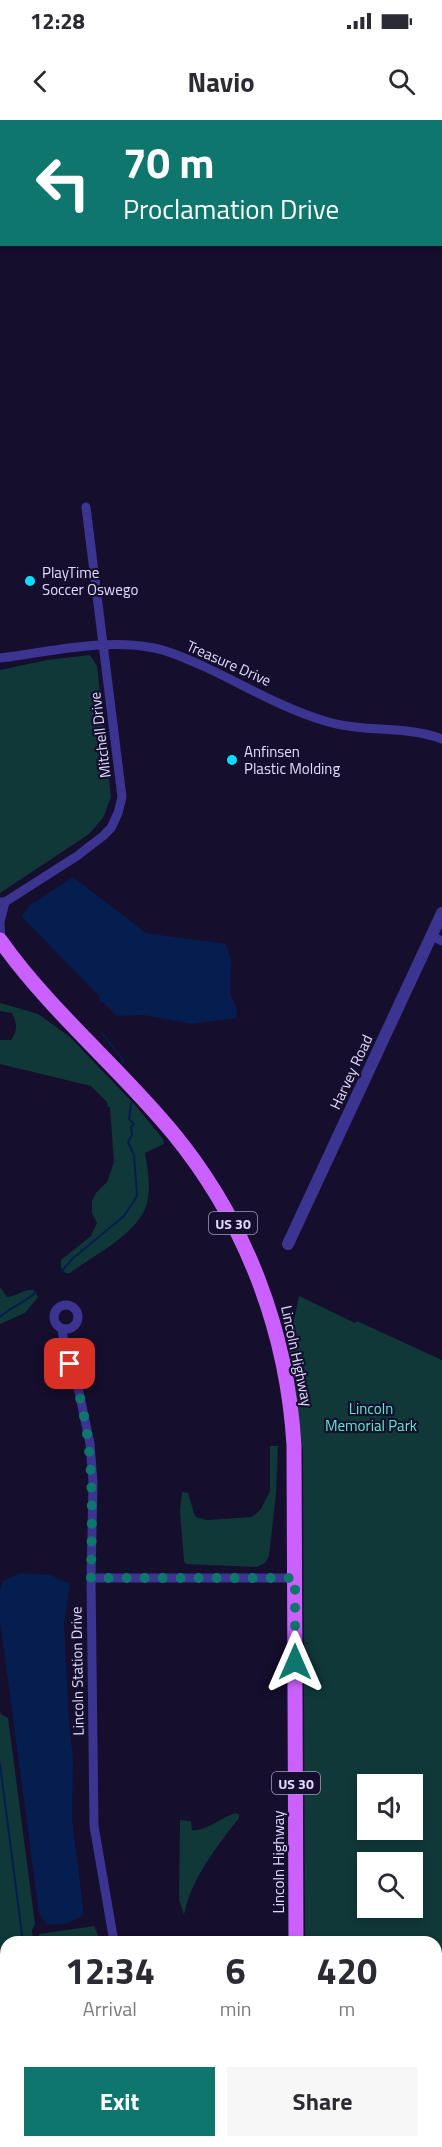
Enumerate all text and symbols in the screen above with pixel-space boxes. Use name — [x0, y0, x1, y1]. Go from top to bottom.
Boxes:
text: 12:28 — [30, 4, 85, 38]
text: Navio — [187, 61, 255, 102]
icon: back — [24, 65, 57, 98]
icon: search — [385, 65, 418, 98]
text: 70 m — [123, 130, 215, 194]
icon: left — [24, 144, 102, 222]
text: Proclamation Drive — [123, 188, 339, 229]
place label: PlayTime Soccer Oswego — [42, 561, 138, 601]
marker: PlayTime Soccer Oswego — [23, 574, 37, 588]
street label: Treasure Drive — [183, 634, 275, 692]
street label: Mitchell Drive — [83, 691, 117, 779]
place label: Anfinsen Plastic Molding — [244, 740, 340, 780]
marker: Anfinsen Plastic Molding — [225, 753, 239, 767]
street label: Harvey Road — [324, 1031, 378, 1113]
road number: US 30 — [209, 1212, 257, 1234]
street label: Lincoln Highway — [275, 1303, 319, 1409]
pin — [44, 1338, 95, 1389]
icon: arrive — [53, 1347, 86, 1380]
park label: Lincoln Memorial Park — [325, 1397, 417, 1437]
street label: Lincoln Station Drive — [64, 1606, 90, 1736]
position arrow — [263, 1630, 327, 1694]
road number: US 30 — [272, 1772, 320, 1794]
map controls — [357, 1774, 423, 1918]
button: sound — [357, 1774, 423, 1840]
street label: Lincoln Highway — [267, 1811, 290, 1913]
button: search — [357, 1852, 423, 1918]
text: 12:34 — [65, 1943, 155, 1998]
text: 6 — [226, 1943, 246, 1998]
text: 420 — [317, 1943, 377, 1998]
text: Arrival — [83, 1993, 137, 2024]
text: min — [220, 1993, 252, 2024]
text: m — [338, 1993, 355, 2024]
button: Exit — [24, 2067, 215, 2136]
button: Share — [227, 2067, 418, 2136]

